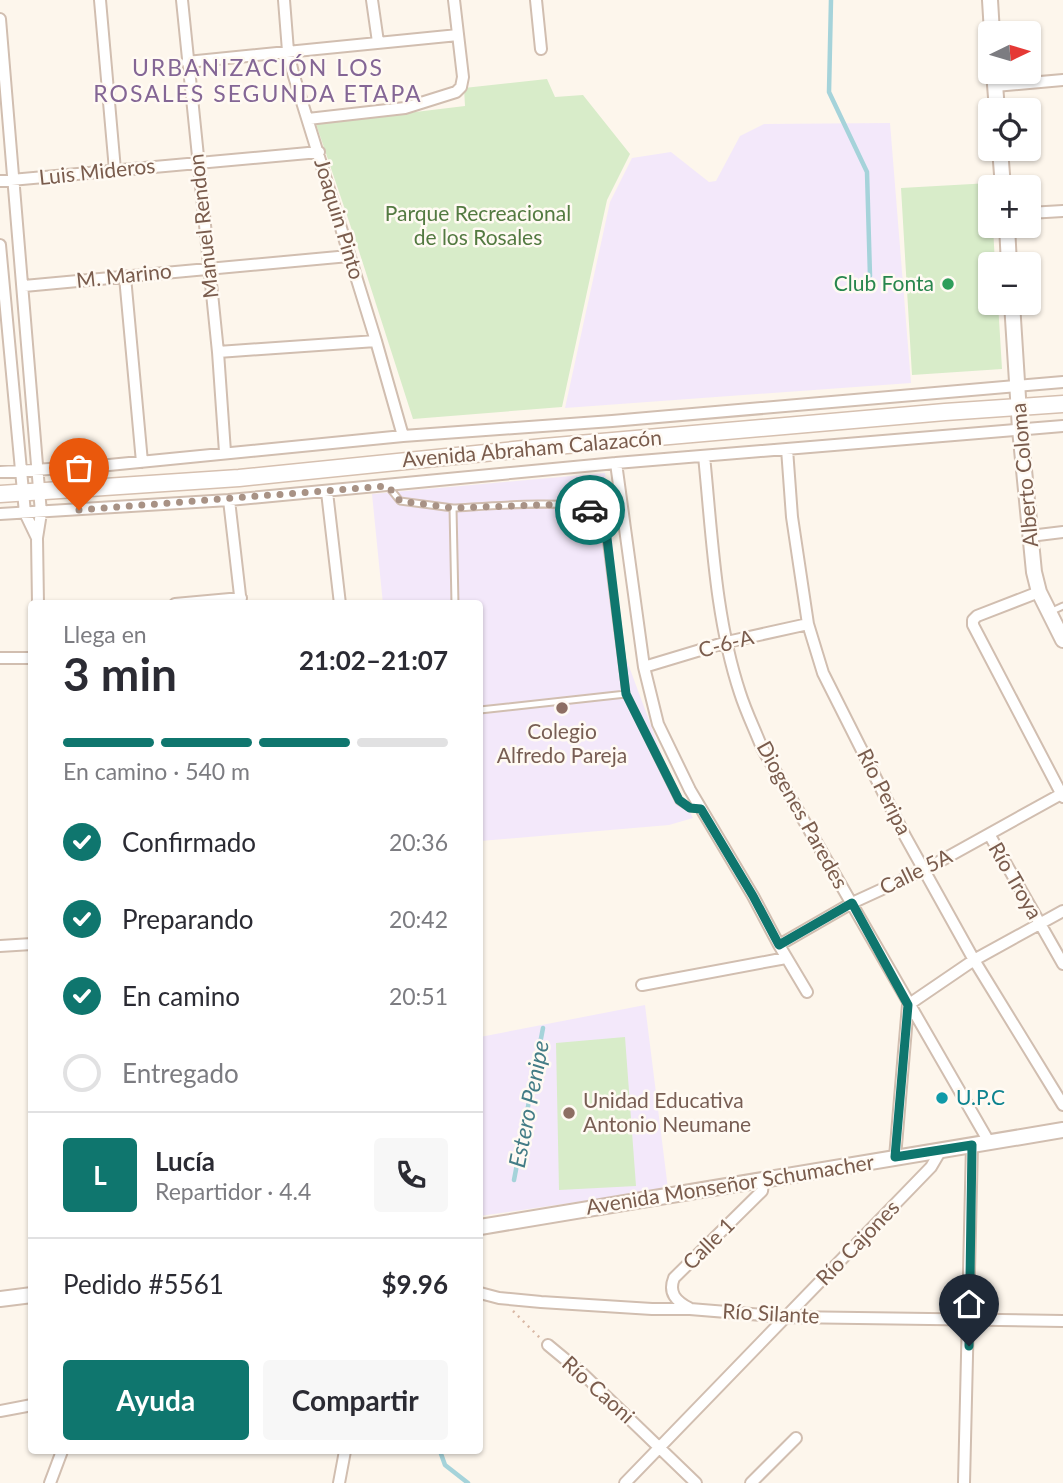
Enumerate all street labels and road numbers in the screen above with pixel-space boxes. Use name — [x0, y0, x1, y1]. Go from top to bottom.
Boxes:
street label: Luis Mideros — [37, 152, 156, 189]
street label: Manuel Rendon — [182, 153, 223, 300]
street label: Joaquin Pinto — [310, 155, 371, 282]
street label: M. Marino — [75, 257, 173, 292]
street label: Alberto Coloma — [1005, 402, 1042, 548]
street label: Avenida Abraham Calazacón — [401, 424, 663, 471]
street label: C-6-A — [695, 623, 757, 662]
street label: Diogenes Paredes — [752, 736, 854, 892]
street label: Río Peripa — [853, 744, 918, 839]
street label: Río Troya — [984, 837, 1048, 923]
street label: Calle 5A — [875, 842, 956, 899]
street label: Avenida Monseñor Schumacher — [584, 1148, 876, 1219]
street label: Río Cajones — [810, 1194, 904, 1290]
street label: Calle 1 — [677, 1212, 739, 1274]
street label: Río Silante — [722, 1297, 820, 1328]
street label: Río Caoni — [558, 1350, 640, 1428]

